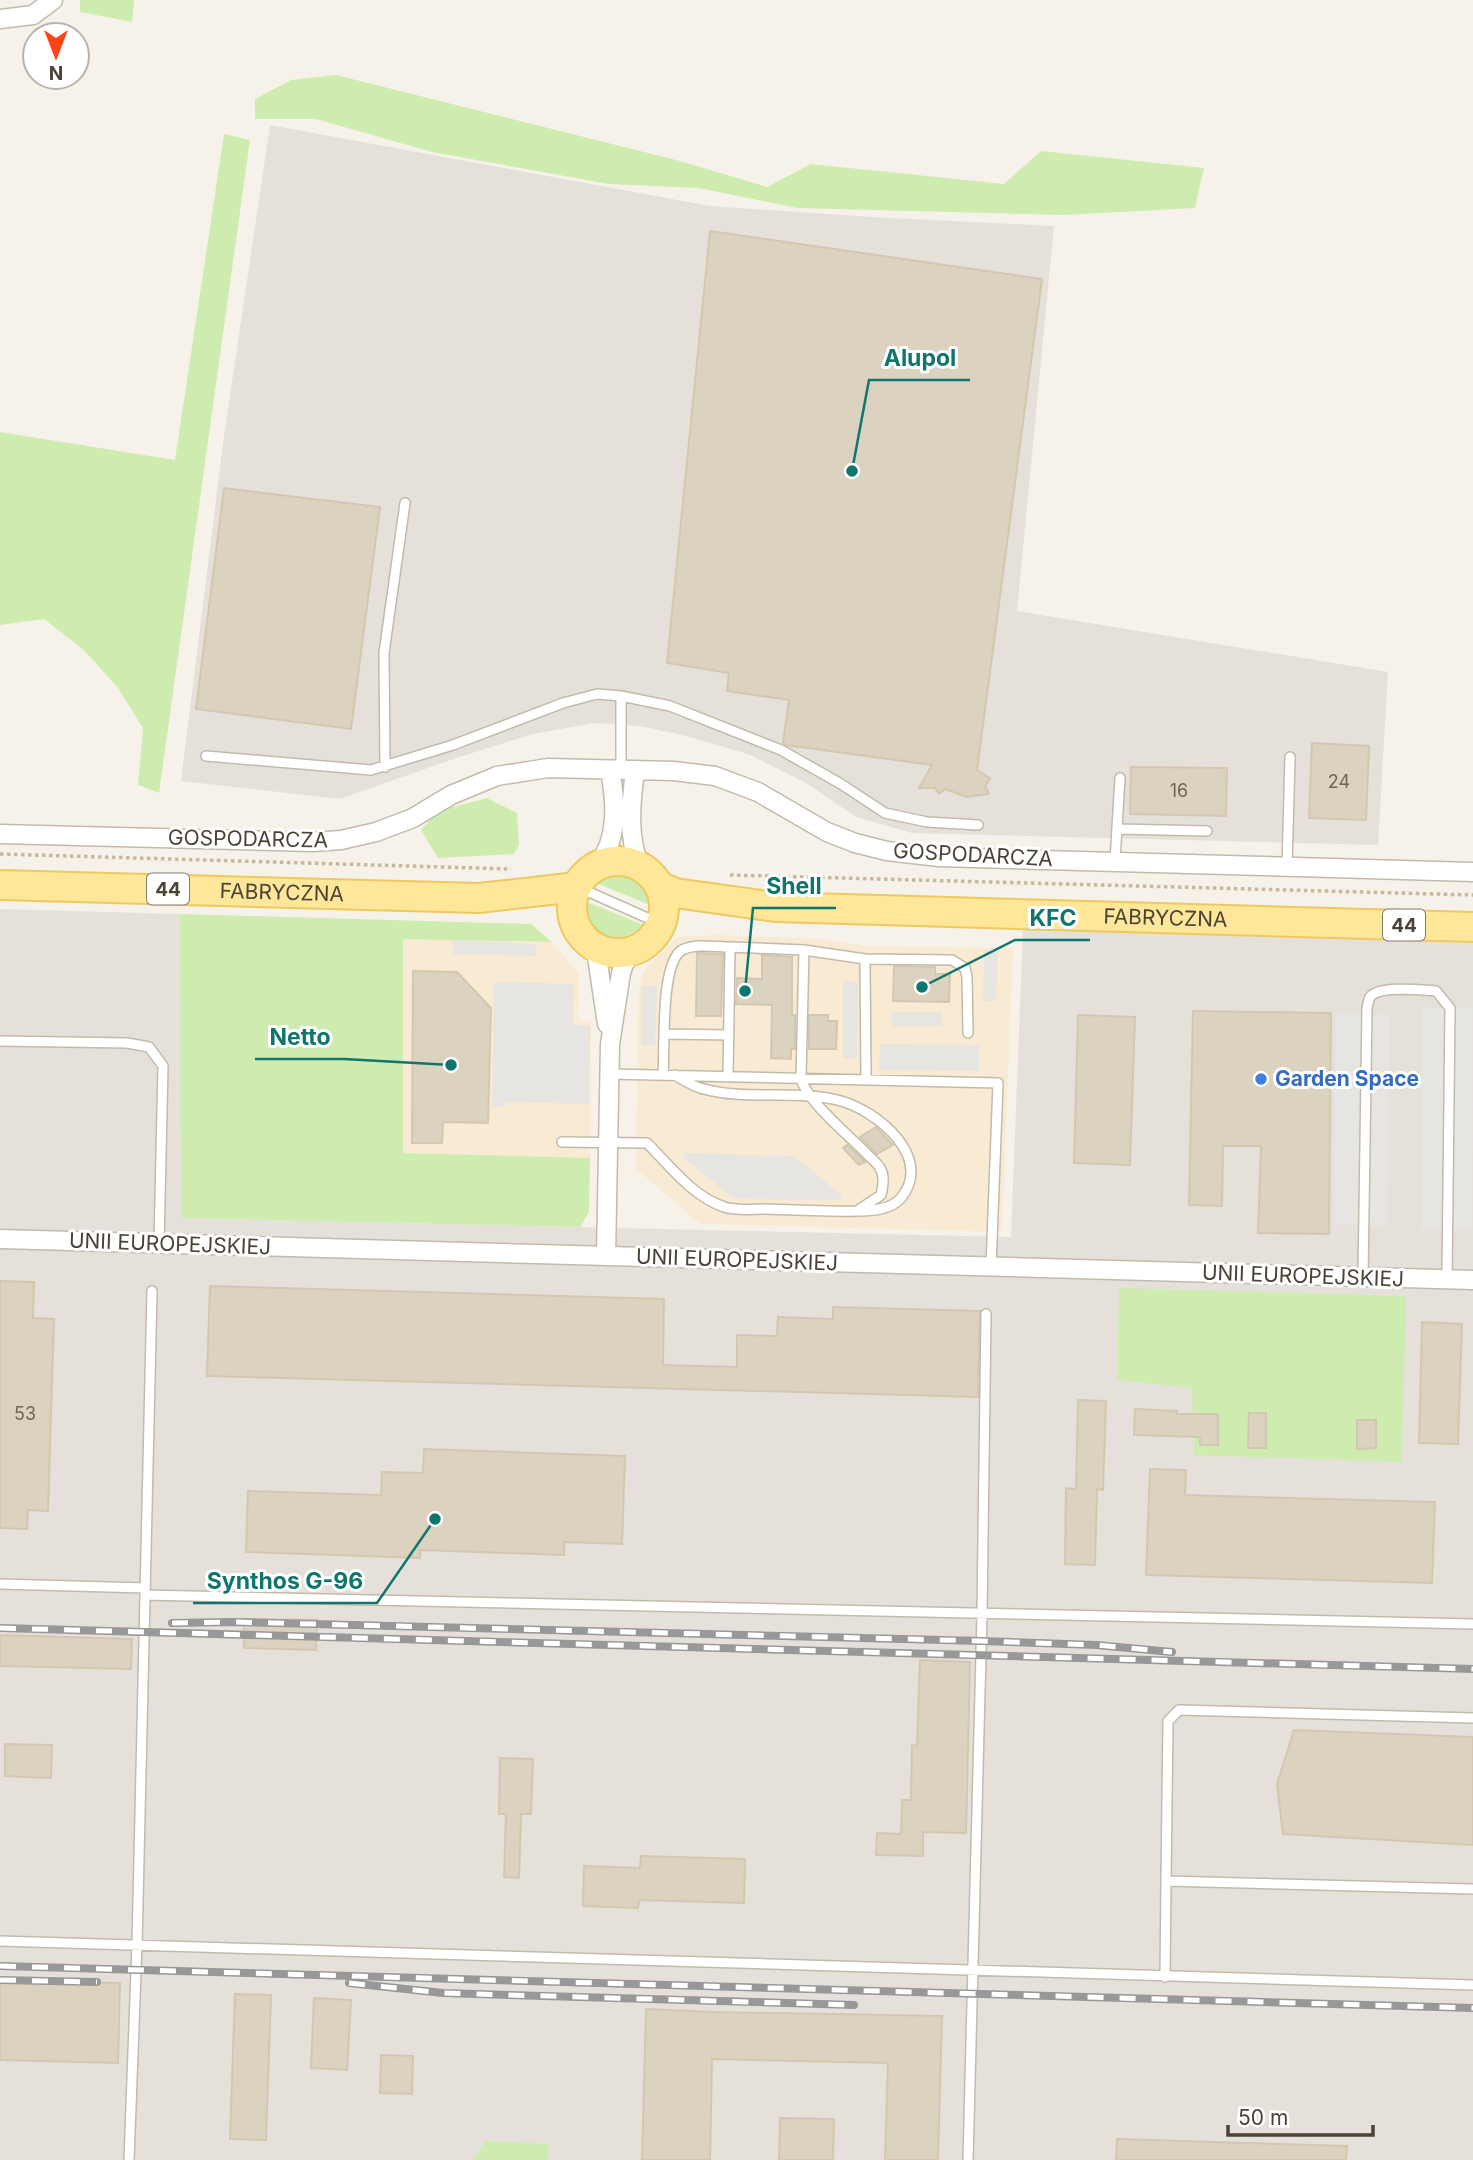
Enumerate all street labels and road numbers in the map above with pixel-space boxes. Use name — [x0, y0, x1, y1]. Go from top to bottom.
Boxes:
street label: GOSPODARCZA — [168, 825, 328, 852]
street label: GOSPODARCZA — [892, 838, 1054, 871]
road number: 44 — [147, 874, 189, 904]
street label: FABRYCZNA — [219, 878, 344, 906]
street label: FABRYCZNA — [1103, 903, 1228, 932]
road number: 44 — [1383, 909, 1425, 940]
street label: UNII EUROPEJSKIEJ — [68, 1227, 272, 1260]
street label: UNII EUROPEJSKIEJ — [635, 1243, 839, 1276]
street label: UNII EUROPEJSKIEJ — [1201, 1259, 1405, 1292]

